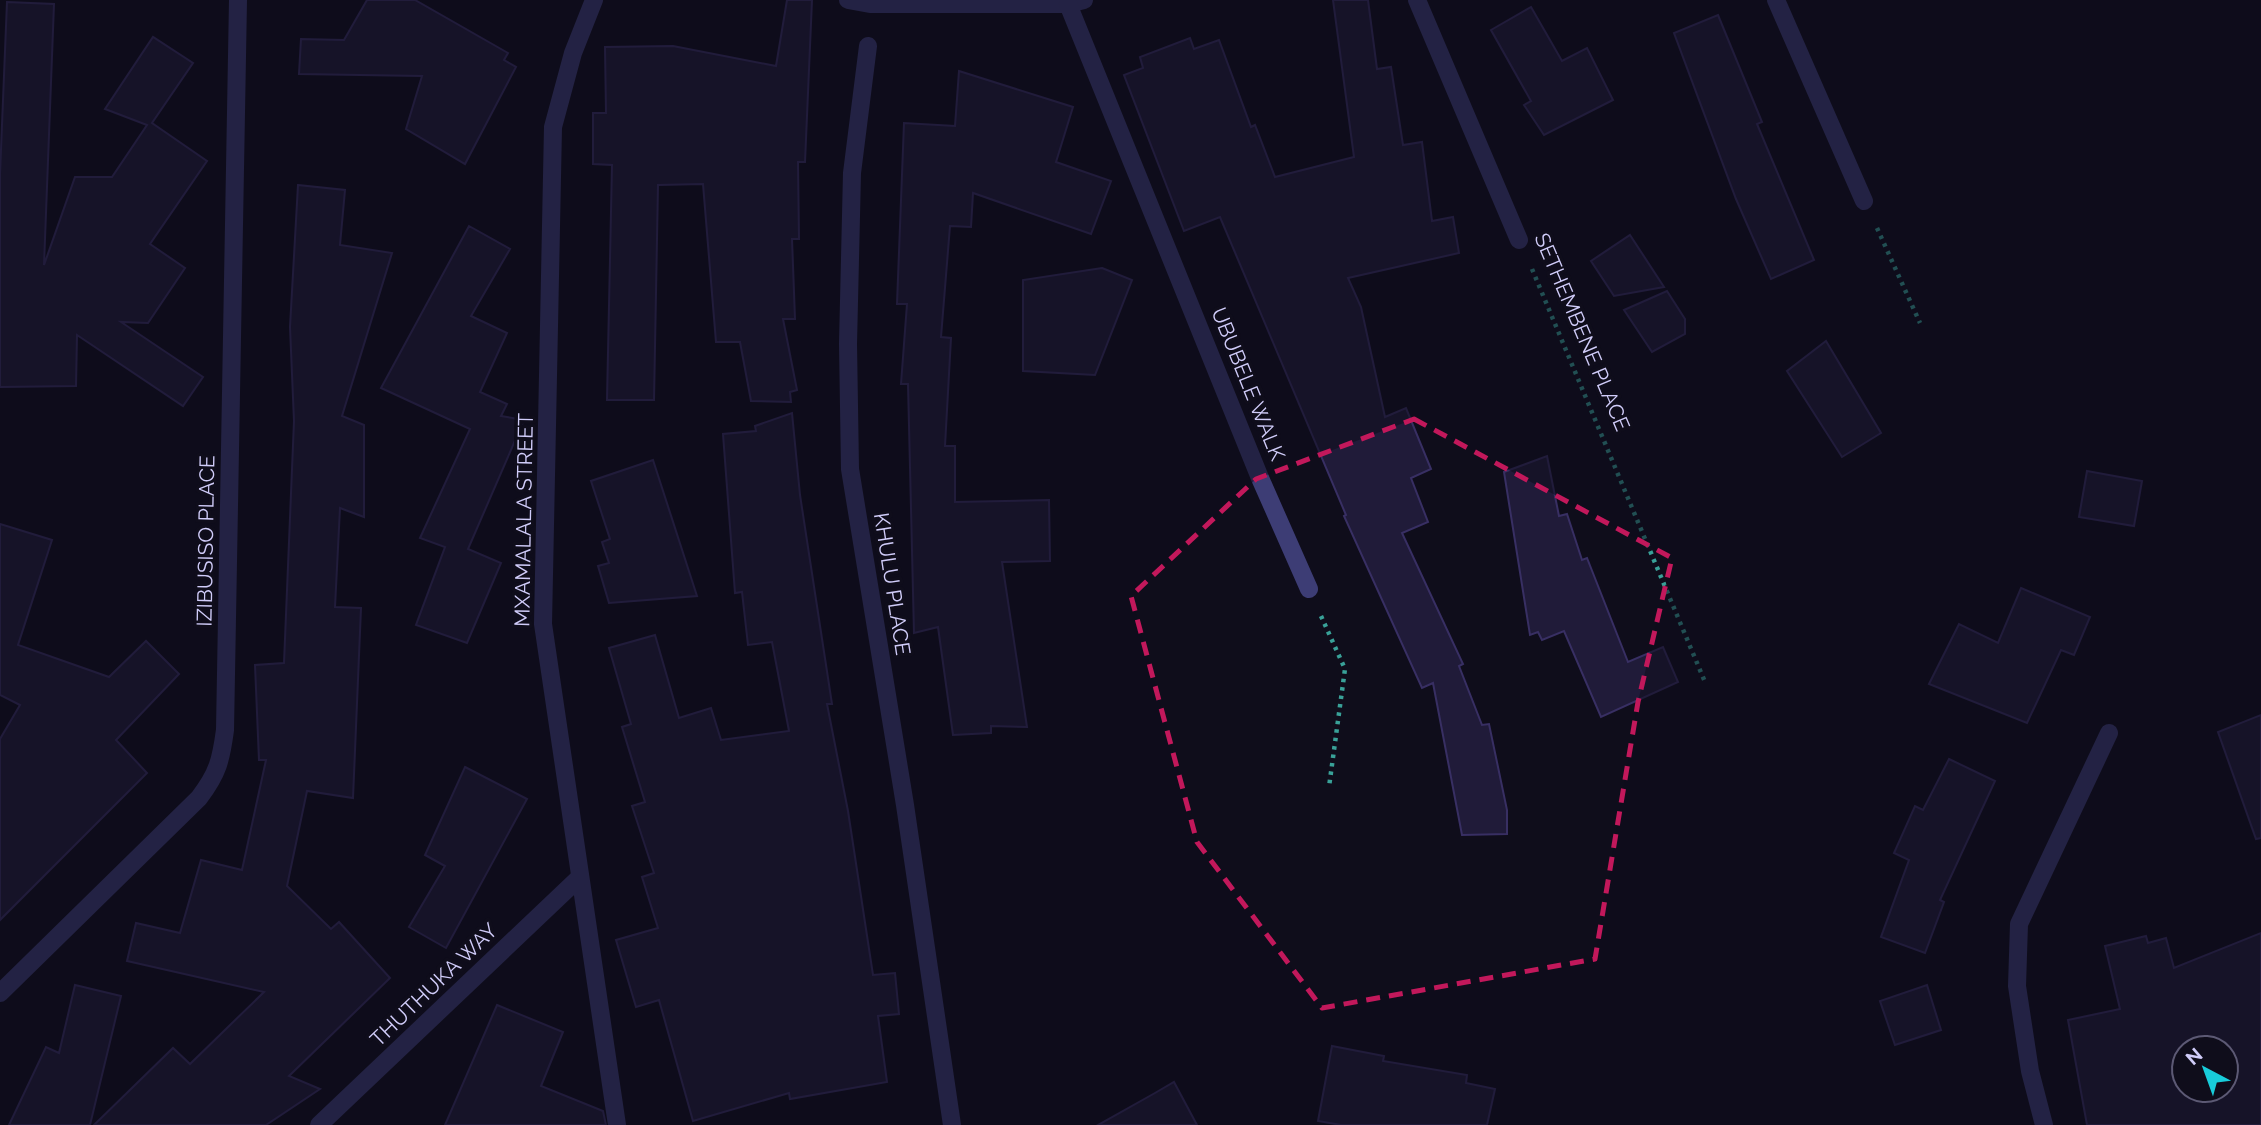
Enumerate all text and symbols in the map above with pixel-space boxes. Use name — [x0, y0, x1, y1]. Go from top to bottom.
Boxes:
street label: SETHEMBENE PLACE — [1529, 229, 1635, 434]
street label: UBUBELE WALK — [1206, 304, 1291, 464]
street label: MXAMALALA STREET — [509, 413, 538, 627]
street label: IZIBUSISO PLACE — [192, 455, 219, 627]
street label: KHULU PLACE — [869, 511, 916, 657]
street label: THUTHUKA WAY — [365, 917, 503, 1052]
north arrow — [2170, 1034, 2240, 1104]
text: N — [2181, 1043, 2207, 1069]

